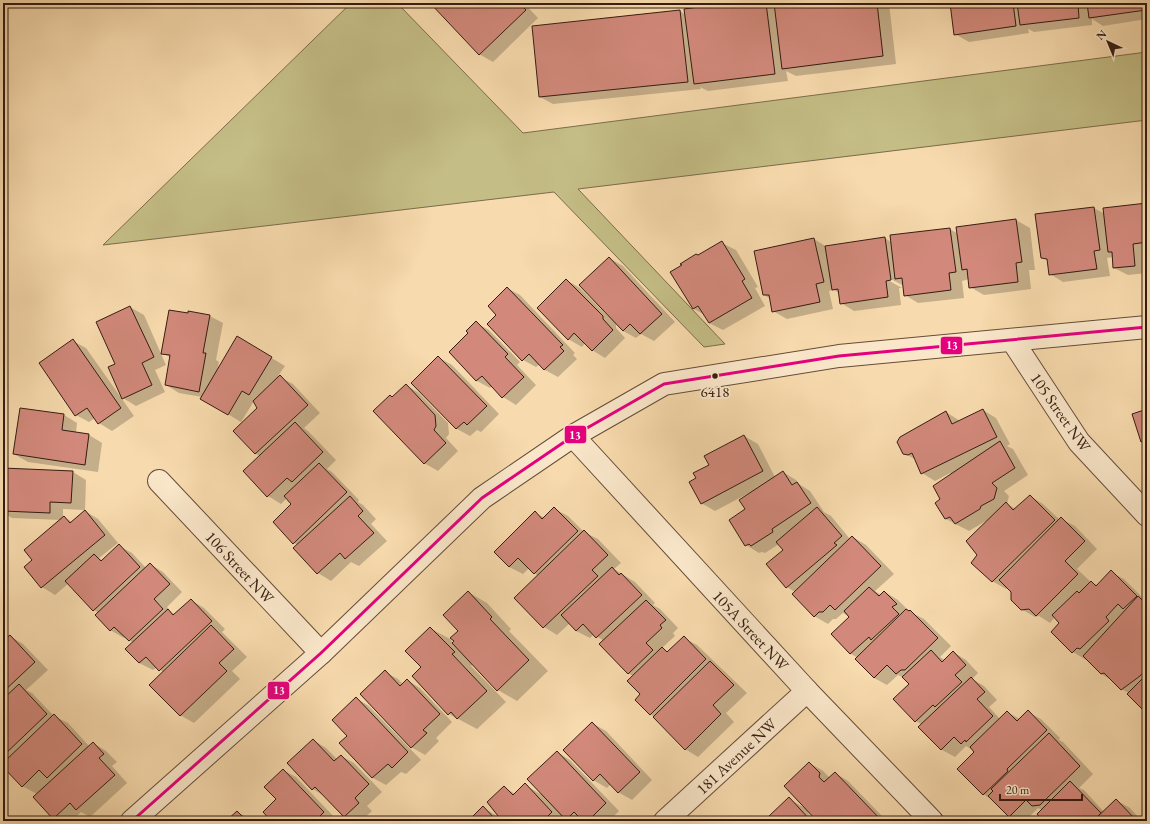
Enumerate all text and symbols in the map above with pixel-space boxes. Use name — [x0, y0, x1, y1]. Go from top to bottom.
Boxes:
north arrow — [1088, 22, 1128, 62]
text: N — [1093, 27, 1109, 43]
line badge: 13 — [940, 336, 963, 355]
text: 13 — [946, 338, 958, 352]
street label: 105 Street NW — [1026, 369, 1096, 456]
marker: 6418 — [710, 371, 720, 381]
place label: 6418 — [701, 382, 729, 401]
line badge: 13 — [564, 425, 587, 444]
text: 13 — [569, 428, 581, 442]
street label: 106 Street NW — [201, 527, 279, 608]
street label: 105A Street NW — [708, 586, 794, 675]
line badge: 13 — [267, 681, 290, 700]
text: 13 — [273, 683, 285, 697]
street label: 181 Avenue NW — [692, 713, 781, 799]
scale bar — [1000, 776, 1082, 802]
text: 20 m — [1006, 782, 1030, 798]

